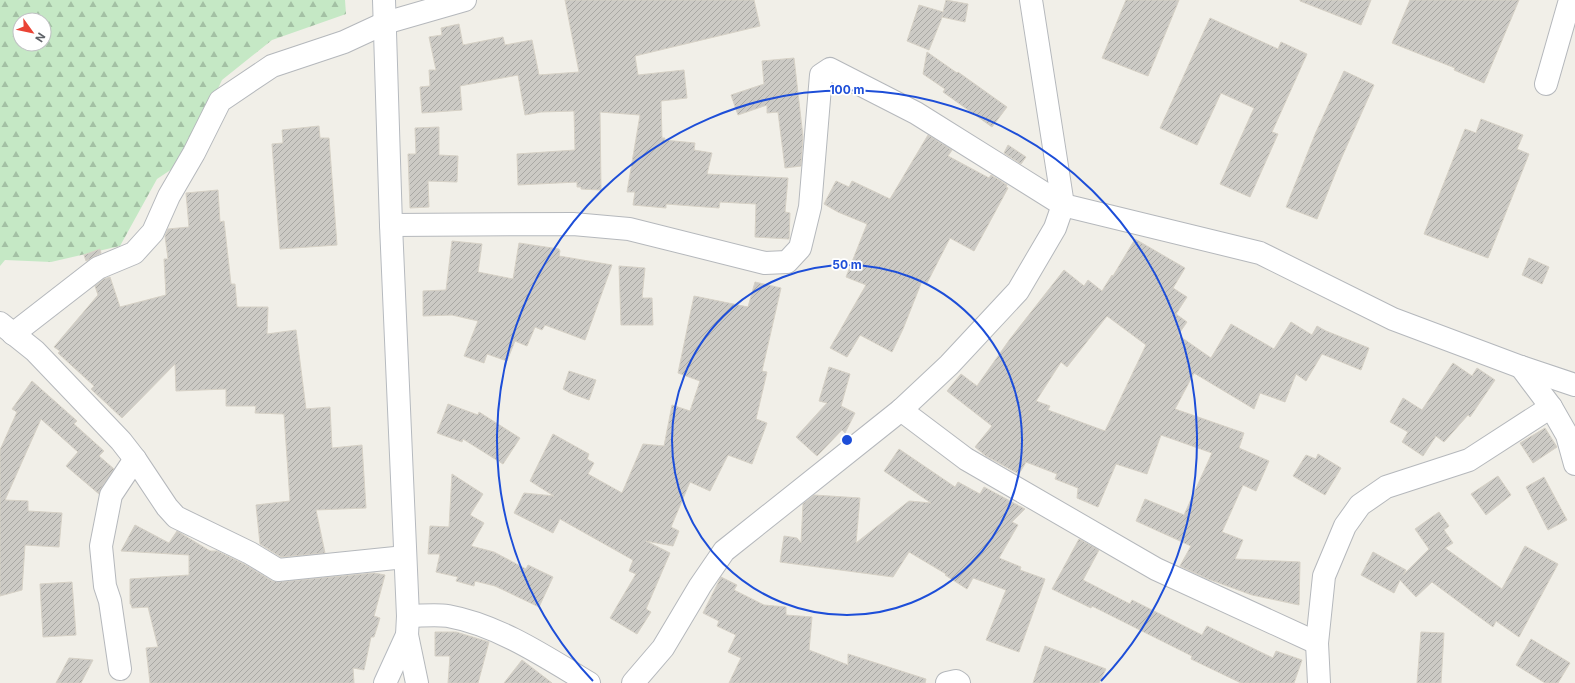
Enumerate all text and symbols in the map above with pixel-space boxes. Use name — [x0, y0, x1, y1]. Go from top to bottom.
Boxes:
north arrow — [12, 12, 52, 52]
text: N — [32, 30, 49, 45]
text: 100 m — [829, 82, 865, 97]
text: 50 m — [832, 257, 862, 272]
centre of rings — [840, 433, 854, 447]

